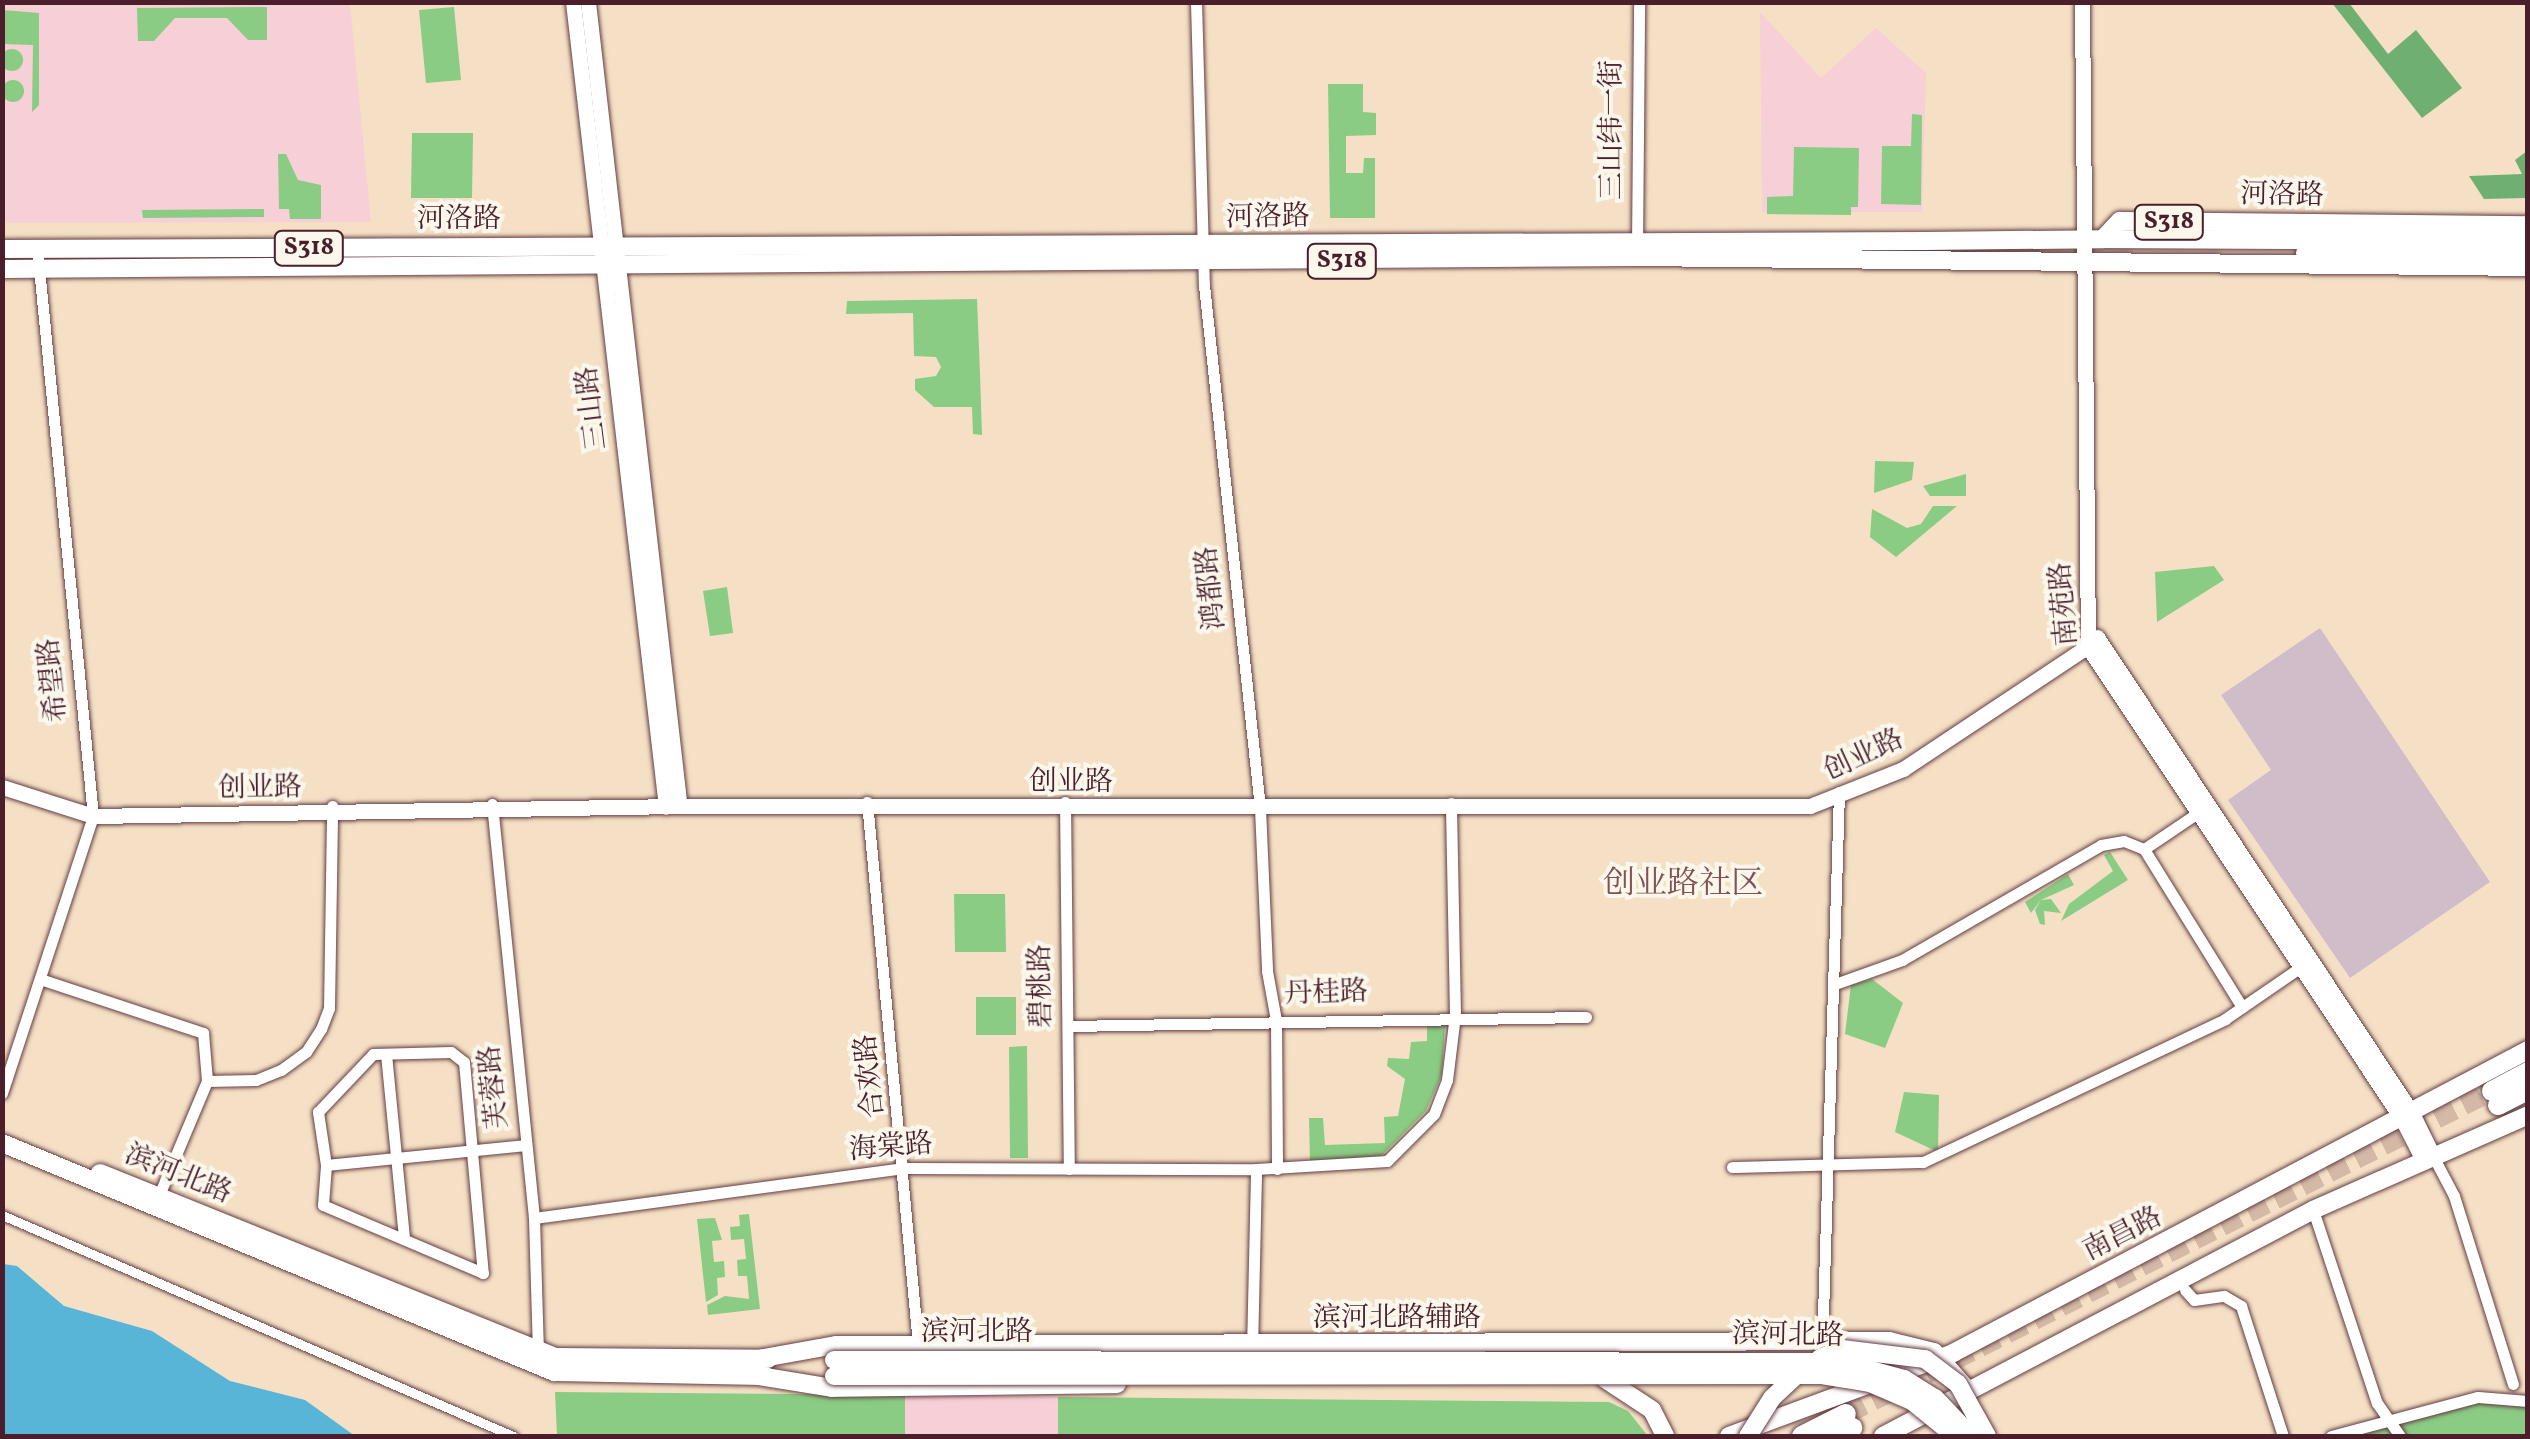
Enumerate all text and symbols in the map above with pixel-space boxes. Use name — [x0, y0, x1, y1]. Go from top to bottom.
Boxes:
street label: 三山纬一街 — [1596, 60, 1630, 200]
street label: 河洛路 — [2240, 178, 2324, 214]
street label: 河洛路 — [1226, 200, 1310, 236]
road number: S318 — [2132, 202, 2206, 242]
street label: 河洛路 — [417, 203, 501, 237]
road number: S318 — [272, 228, 346, 268]
road number: S318 — [1304, 241, 1380, 281]
street label: 三山路 — [571, 364, 615, 452]
street label: 鸿都路 — [1191, 544, 1233, 632]
street label: 南苑路 — [2045, 561, 2085, 647]
street label: 希望路 — [33, 636, 75, 724]
street label: 创业路 — [1819, 723, 1909, 789]
street label: 创业路 — [1029, 766, 1113, 800]
street label: 创业路 — [218, 771, 302, 807]
district label: 创业路社区 — [1603, 866, 1763, 904]
street label: 碧桃路 — [1024, 944, 1060, 1028]
street label: 丹桂路 — [1283, 976, 1369, 1012]
street label: 合欢路 — [850, 1032, 892, 1120]
street label: 芙蓉路 — [474, 1043, 516, 1131]
street label: 海棠路 — [848, 1128, 934, 1168]
street label: 滨河北路 — [120, 1138, 236, 1212]
street label: 南昌路 — [2078, 1201, 2168, 1269]
street label: 滨河北路辅路 — [1313, 1302, 1481, 1336]
street label: 滨河北路 — [921, 1316, 1033, 1350]
street label: 滨河北路 — [1732, 1318, 1844, 1354]

